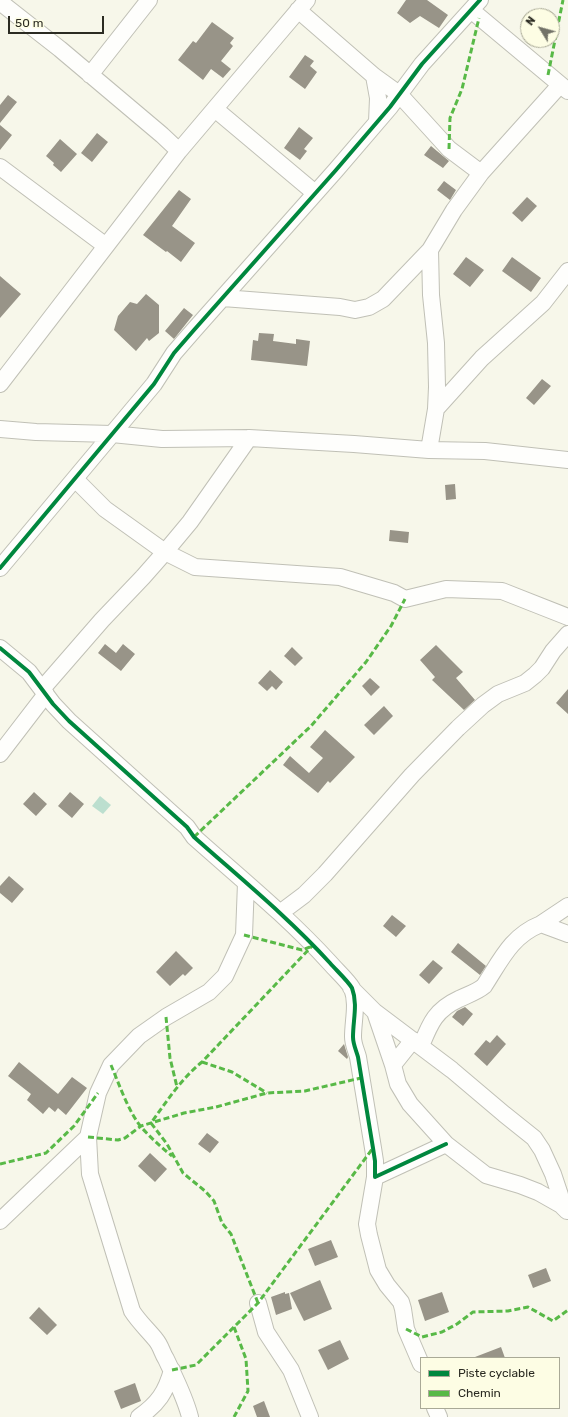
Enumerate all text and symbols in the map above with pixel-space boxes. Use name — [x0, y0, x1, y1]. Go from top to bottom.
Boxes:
scale bar — [10, 8, 106, 34]
north arrow — [520, 8, 560, 48]
text: N — [523, 14, 538, 28]
text: 50 m — [15, 16, 43, 30]
legend — [420, 1357, 560, 1409]
text: Piste cyclable — [458, 1366, 535, 1380]
text: Chemin — [458, 1386, 501, 1400]

